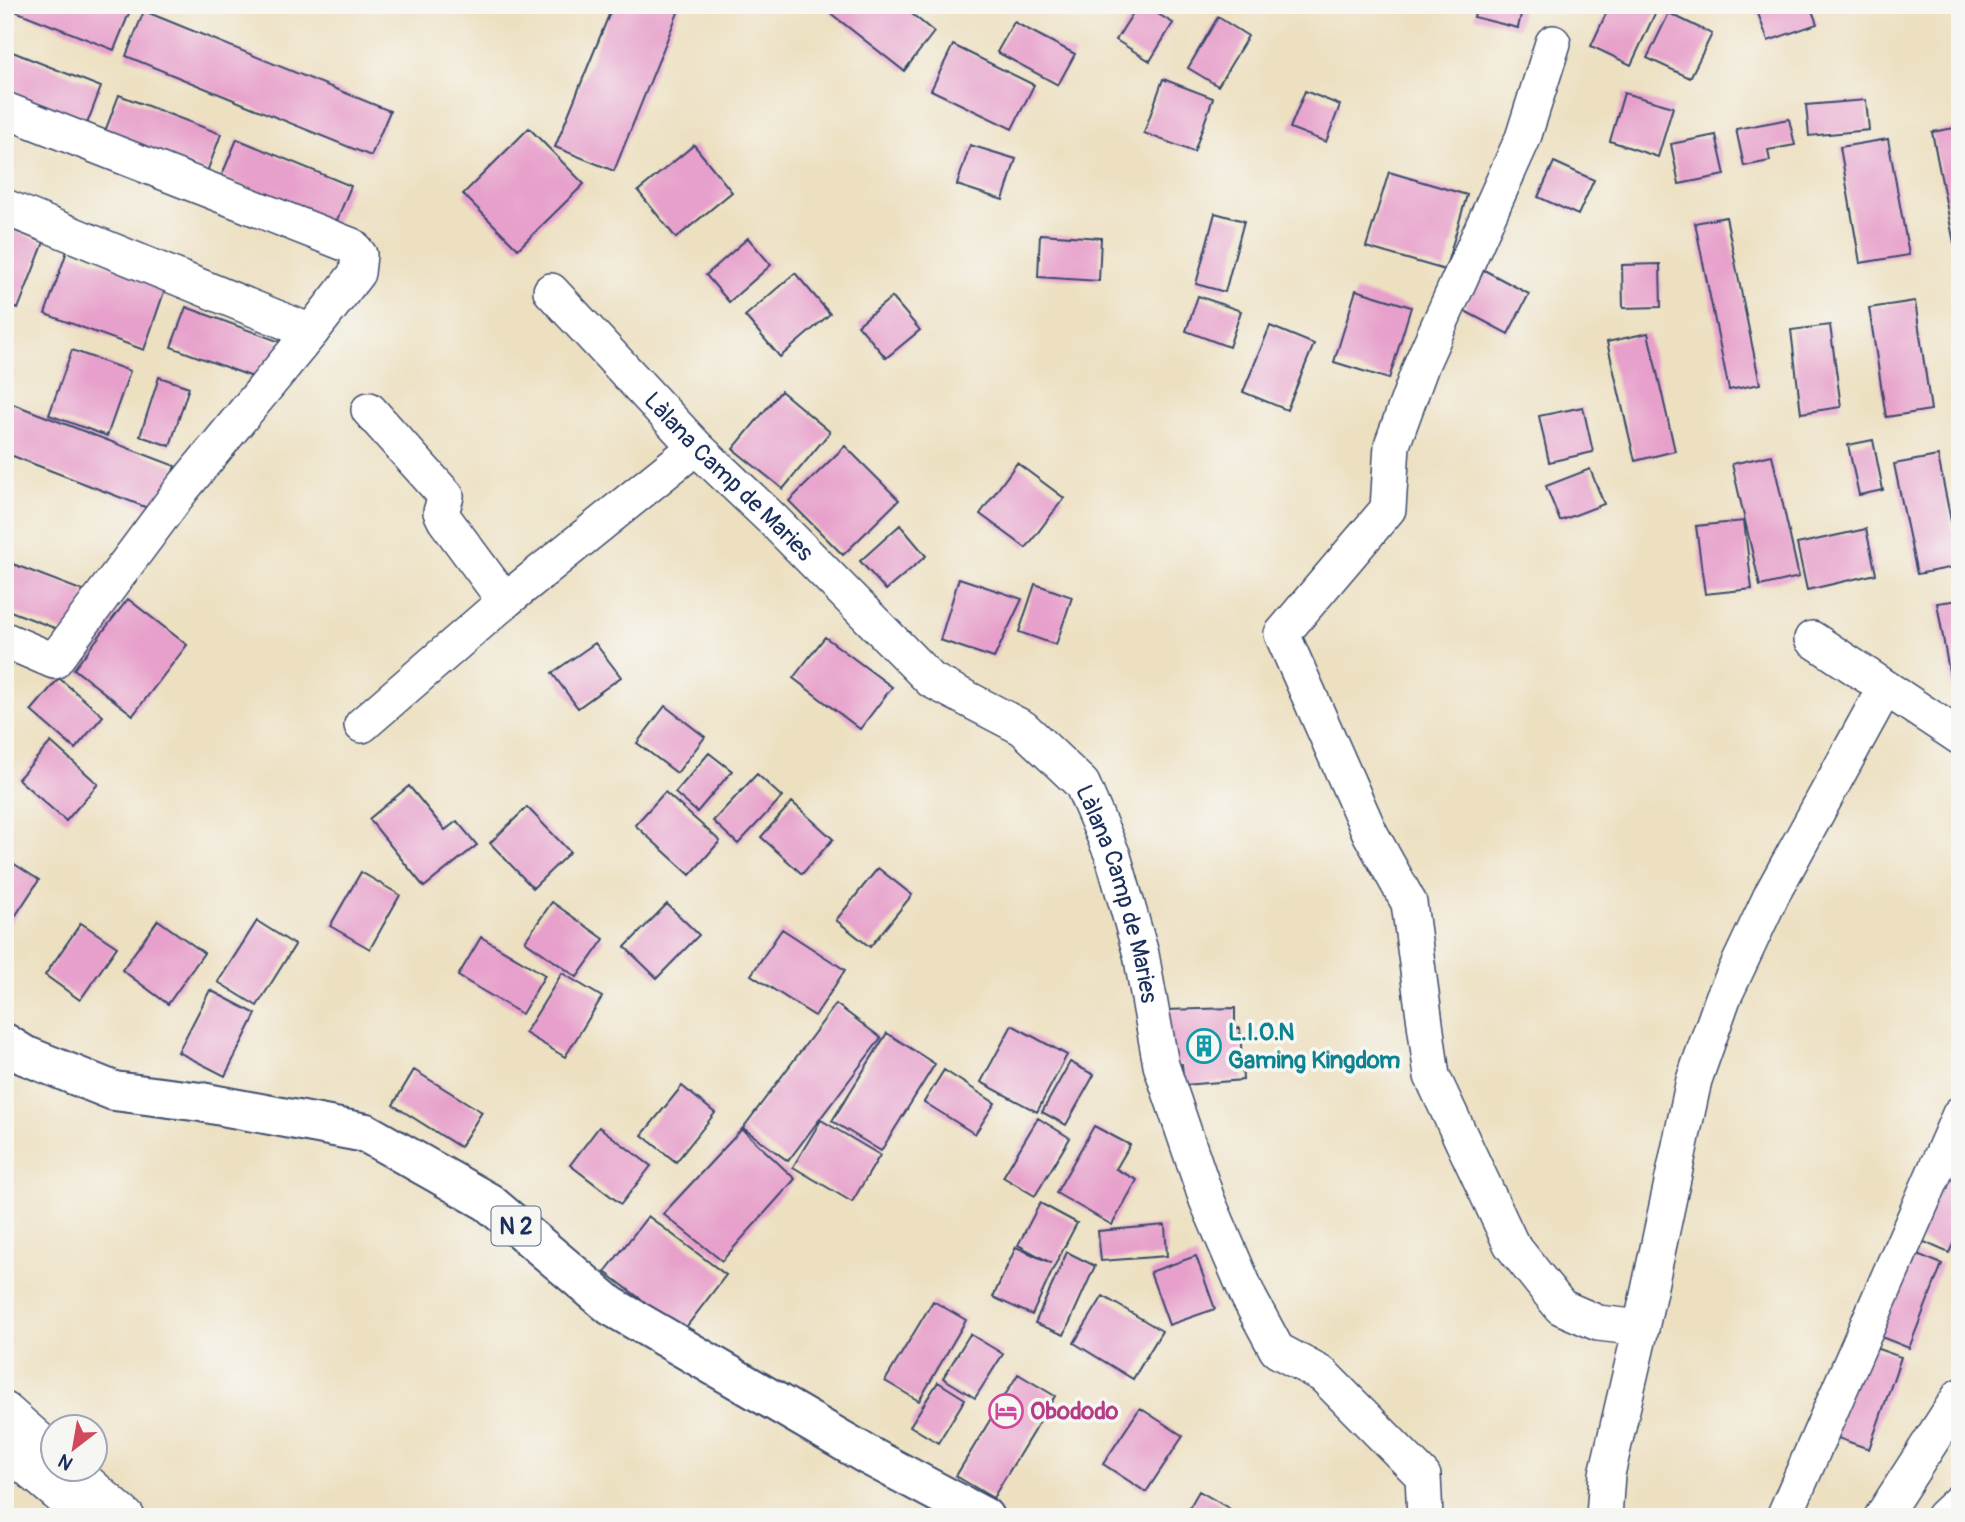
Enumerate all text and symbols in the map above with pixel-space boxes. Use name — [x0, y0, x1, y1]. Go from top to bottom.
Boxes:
street label: Làlana Camp de Maries — [638, 386, 819, 567]
street label: Làlana Camp de Maries — [1069, 780, 1164, 1005]
place label: L.I.O.N Gaming Kingdom — [1228, 1018, 1400, 1075]
building icon: L.I.O.N Gaming Kingdom — [1185, 1027, 1223, 1065]
road number: N 2 — [491, 1206, 540, 1246]
hotel icon: Obododo — [987, 1392, 1025, 1430]
place label: Obododo — [1030, 1397, 1118, 1426]
north arrow — [38, 1414, 108, 1484]
text: N — [54, 1448, 77, 1475]

